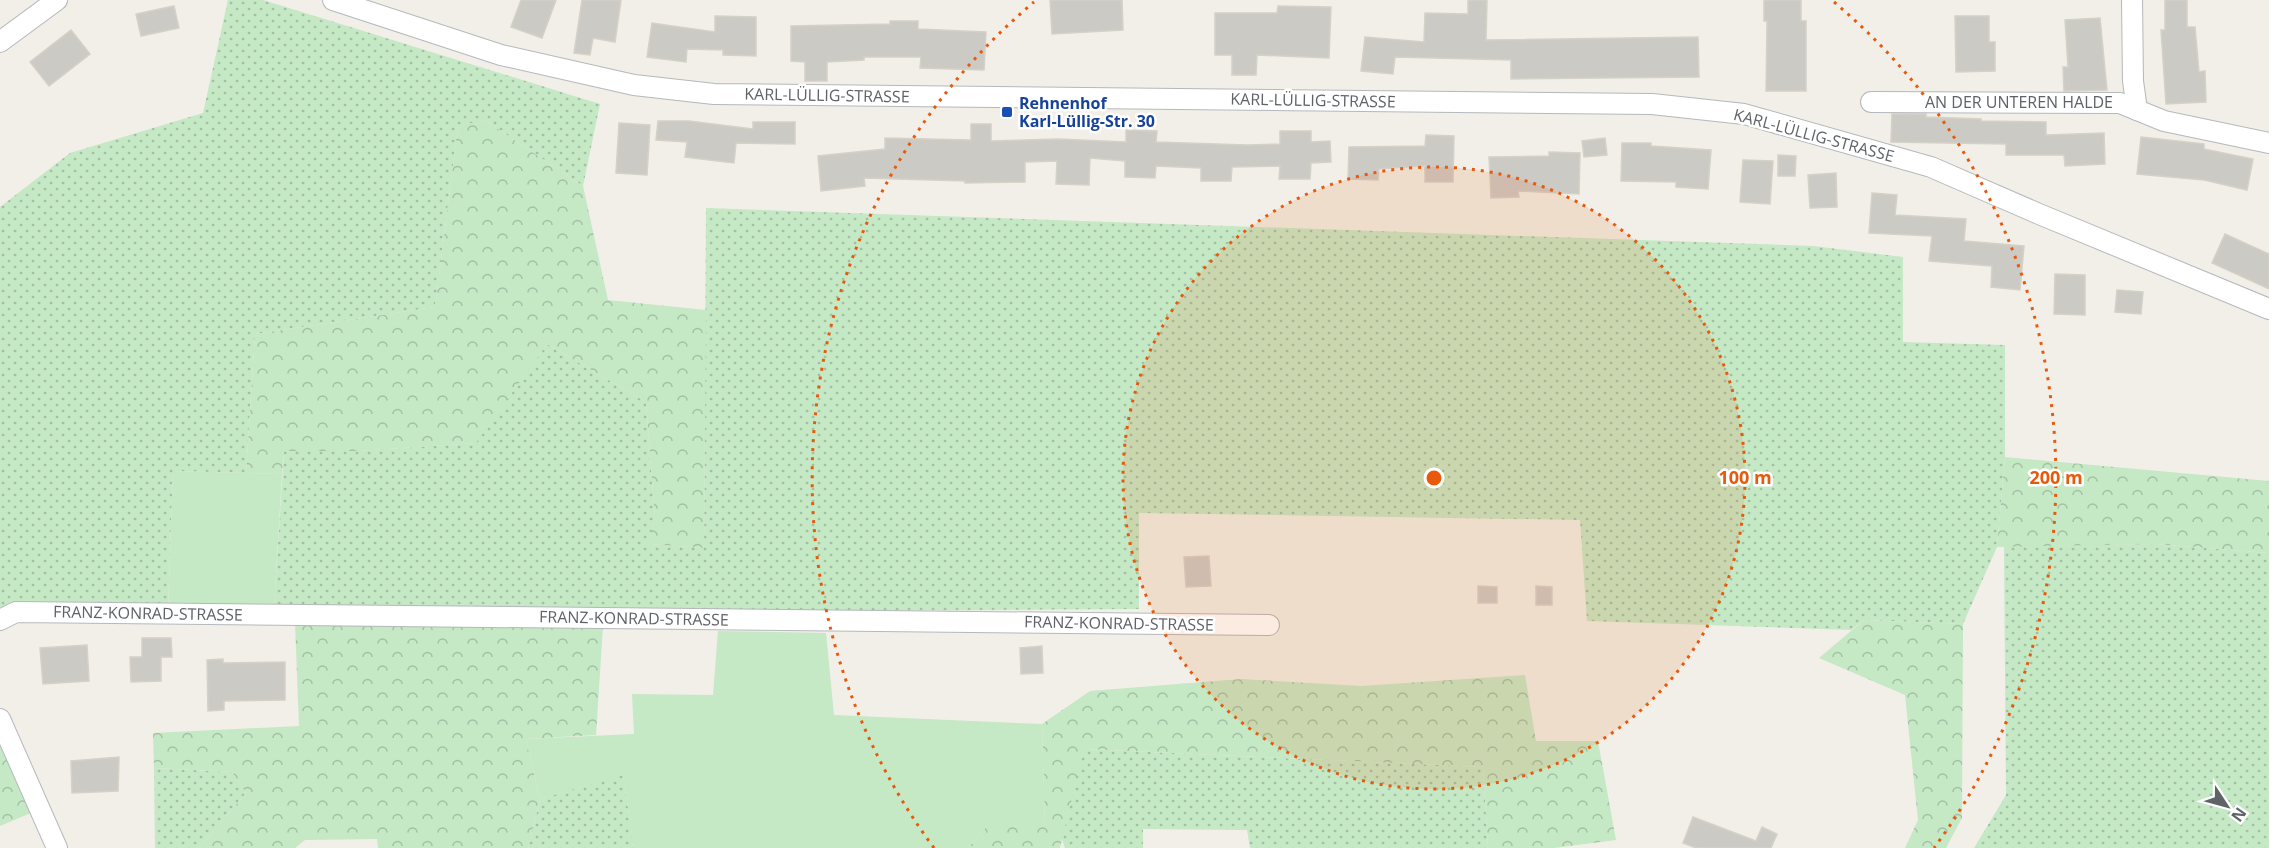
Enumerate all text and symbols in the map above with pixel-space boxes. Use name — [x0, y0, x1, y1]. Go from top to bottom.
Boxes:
street label: KARL-LÜLLIG-STRASSE — [744, 83, 910, 107]
street label: KARL-LÜLLIG-STRASSE — [1230, 88, 1396, 112]
street label: AN DER UNTEREN HALDE — [1925, 91, 2113, 113]
place label: Rehnenhof Karl-Lüllig-Str. 30 — [1019, 92, 1155, 132]
street label: KARL-LÜLLIG-STRASSE — [1731, 103, 1897, 167]
marker: Rehnenhof Karl-Lüllig-Str. 30 — [1000, 105, 1014, 119]
text: 100 m — [1718, 465, 1772, 489]
text: 200 m — [2029, 465, 2083, 489]
centre of rings — [1424, 468, 1444, 488]
street label: FRANZ-KONRAD-STRASSE — [53, 600, 243, 626]
street label: FRANZ-KONRAD-STRASSE — [539, 605, 729, 631]
street label: FRANZ-KONRAD-STRASSE — [1024, 610, 1214, 636]
north arrow — [2197, 776, 2257, 836]
text: N — [2226, 803, 2252, 827]

